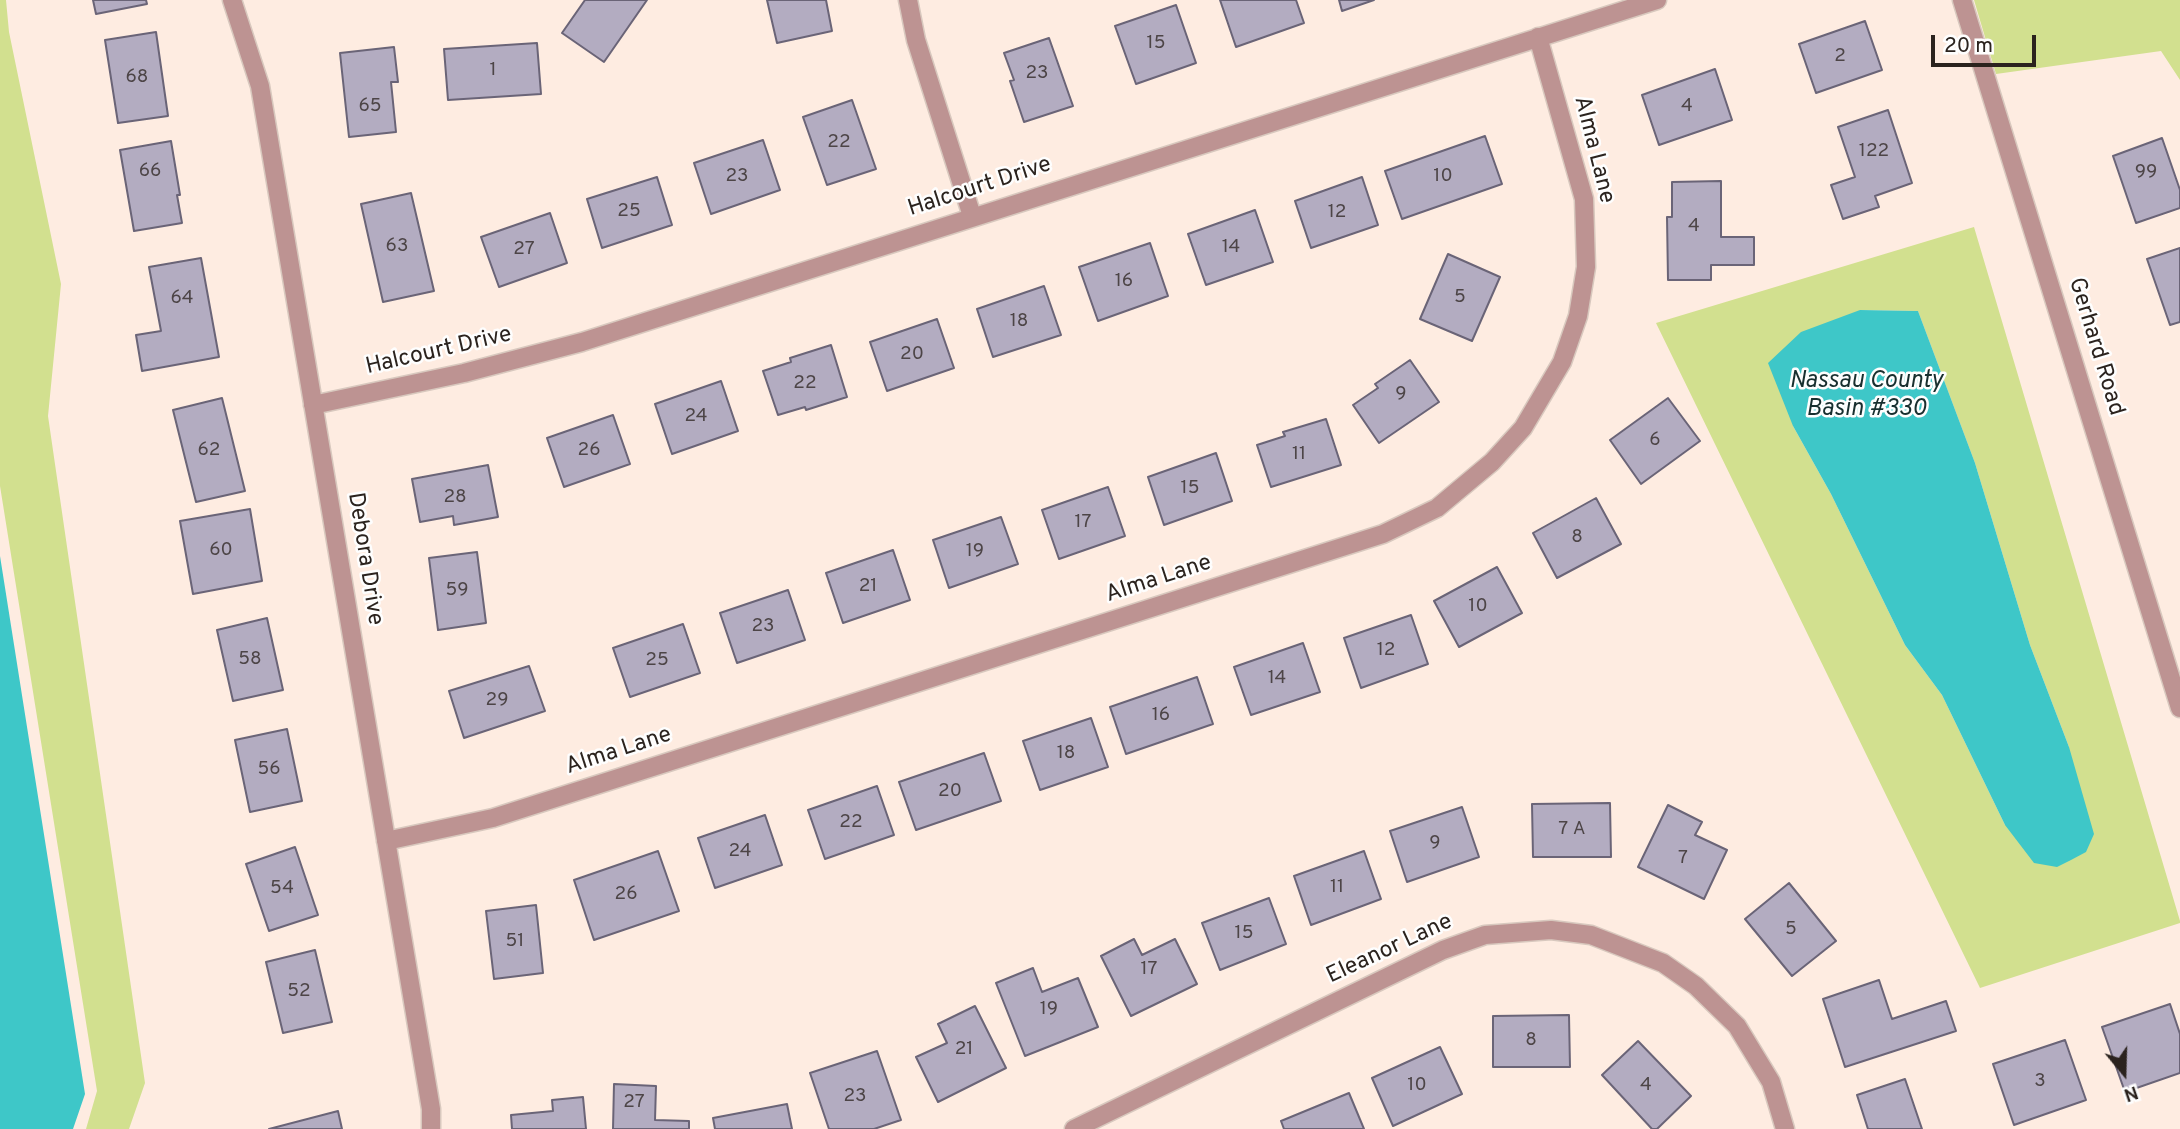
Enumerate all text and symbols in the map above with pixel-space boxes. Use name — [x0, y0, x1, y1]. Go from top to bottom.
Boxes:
scale bar — [1935, 21, 2040, 65]
house number: 15 — [1147, 33, 1165, 55]
text: 20 m — [1944, 33, 1993, 60]
house number: 2 — [1834, 46, 1846, 68]
house number: 1 — [489, 60, 497, 82]
house number: 23 — [1025, 63, 1049, 85]
house number: 68 — [126, 67, 148, 89]
street label: Alma Lane — [1566, 93, 1620, 207]
house number: 65 — [358, 96, 382, 118]
house number: 4 — [1681, 96, 1693, 118]
house number: 22 — [827, 132, 851, 154]
house number: 122 — [1859, 141, 1889, 163]
street label: Halcourt Drive — [905, 152, 1055, 224]
house number: 66 — [139, 161, 161, 183]
house number: 99 — [2135, 162, 2157, 184]
house number: 23 — [725, 166, 749, 188]
house number: 10 — [1433, 166, 1453, 188]
house number: 25 — [617, 201, 641, 223]
house number: 12 — [1328, 202, 1346, 224]
house number: 4 — [1688, 216, 1700, 238]
house number: 63 — [386, 236, 408, 258]
house number: 14 — [1222, 237, 1240, 259]
house number: 27 — [513, 239, 535, 261]
house number: 16 — [1115, 271, 1133, 293]
street label: Gerhard Road — [2061, 275, 2129, 419]
house number: 5 — [1454, 287, 1466, 309]
house number: 64 — [170, 288, 194, 310]
house number: 18 — [1010, 311, 1028, 333]
street label: Halcourt Drive — [363, 322, 515, 382]
house number: 20 — [900, 344, 924, 366]
water label: Nassau County Basin #330 — [1789, 368, 1943, 424]
house number: 22 — [793, 373, 817, 395]
house number: 9 — [1395, 384, 1407, 406]
house number: 24 — [684, 406, 708, 428]
house number: 6 — [1649, 430, 1661, 452]
house number: 62 — [198, 440, 220, 462]
house number: 26 — [578, 440, 600, 462]
house number: 11 — [1292, 444, 1306, 466]
house number: 15 — [1181, 478, 1199, 500]
house number: 28 — [443, 487, 467, 509]
street label: Debora Drive — [340, 491, 388, 627]
house number: 17 — [1075, 512, 1091, 534]
house number: 8 — [1571, 527, 1583, 549]
house number: 60 — [209, 540, 233, 562]
house number: 19 — [966, 541, 984, 563]
street label: Alma Lane — [1103, 550, 1215, 610]
house number: 21 — [859, 576, 877, 598]
house number: 59 — [446, 580, 468, 602]
house number: 10 — [1468, 596, 1488, 618]
house number: 23 — [751, 616, 775, 638]
house number: 12 — [1377, 640, 1395, 662]
house number: 58 — [238, 649, 262, 671]
house number: 25 — [645, 650, 669, 672]
house number: 14 — [1268, 668, 1286, 690]
house number: 29 — [486, 690, 508, 712]
house number: 16 — [1152, 705, 1170, 727]
street label: Alma Lane — [563, 722, 675, 782]
house number: 18 — [1057, 743, 1075, 765]
house number: 56 — [257, 759, 281, 781]
house number: 20 — [938, 781, 962, 803]
house number: 22 — [839, 812, 863, 834]
house number: 7 A — [1558, 819, 1586, 841]
house number: 9 — [1429, 833, 1441, 855]
house number: 24 — [728, 841, 752, 863]
house number: 7 — [1678, 848, 1688, 870]
house number: 11 — [1330, 877, 1344, 899]
house number: 54 — [270, 878, 294, 900]
house number: 26 — [615, 884, 637, 906]
street label: Eleanor Lane — [1323, 909, 1457, 991]
house number: 5 — [1785, 919, 1797, 941]
house number: 15 — [1235, 923, 1253, 945]
house number: 51 — [506, 931, 524, 953]
house number: 17 — [1141, 959, 1157, 981]
house number: 52 — [287, 981, 311, 1003]
house number: 19 — [1040, 999, 1058, 1021]
house number: 8 — [1525, 1030, 1537, 1052]
north arrow — [2089, 1038, 2159, 1108]
house number: 21 — [955, 1039, 973, 1061]
house number: 3 — [2034, 1071, 2046, 1093]
house number: 10 — [1407, 1075, 1427, 1097]
house number: 4 — [1640, 1075, 1652, 1097]
text: N — [2120, 1079, 2141, 1106]
house number: 23 — [843, 1086, 867, 1108]
house number: 27 — [623, 1092, 645, 1114]

